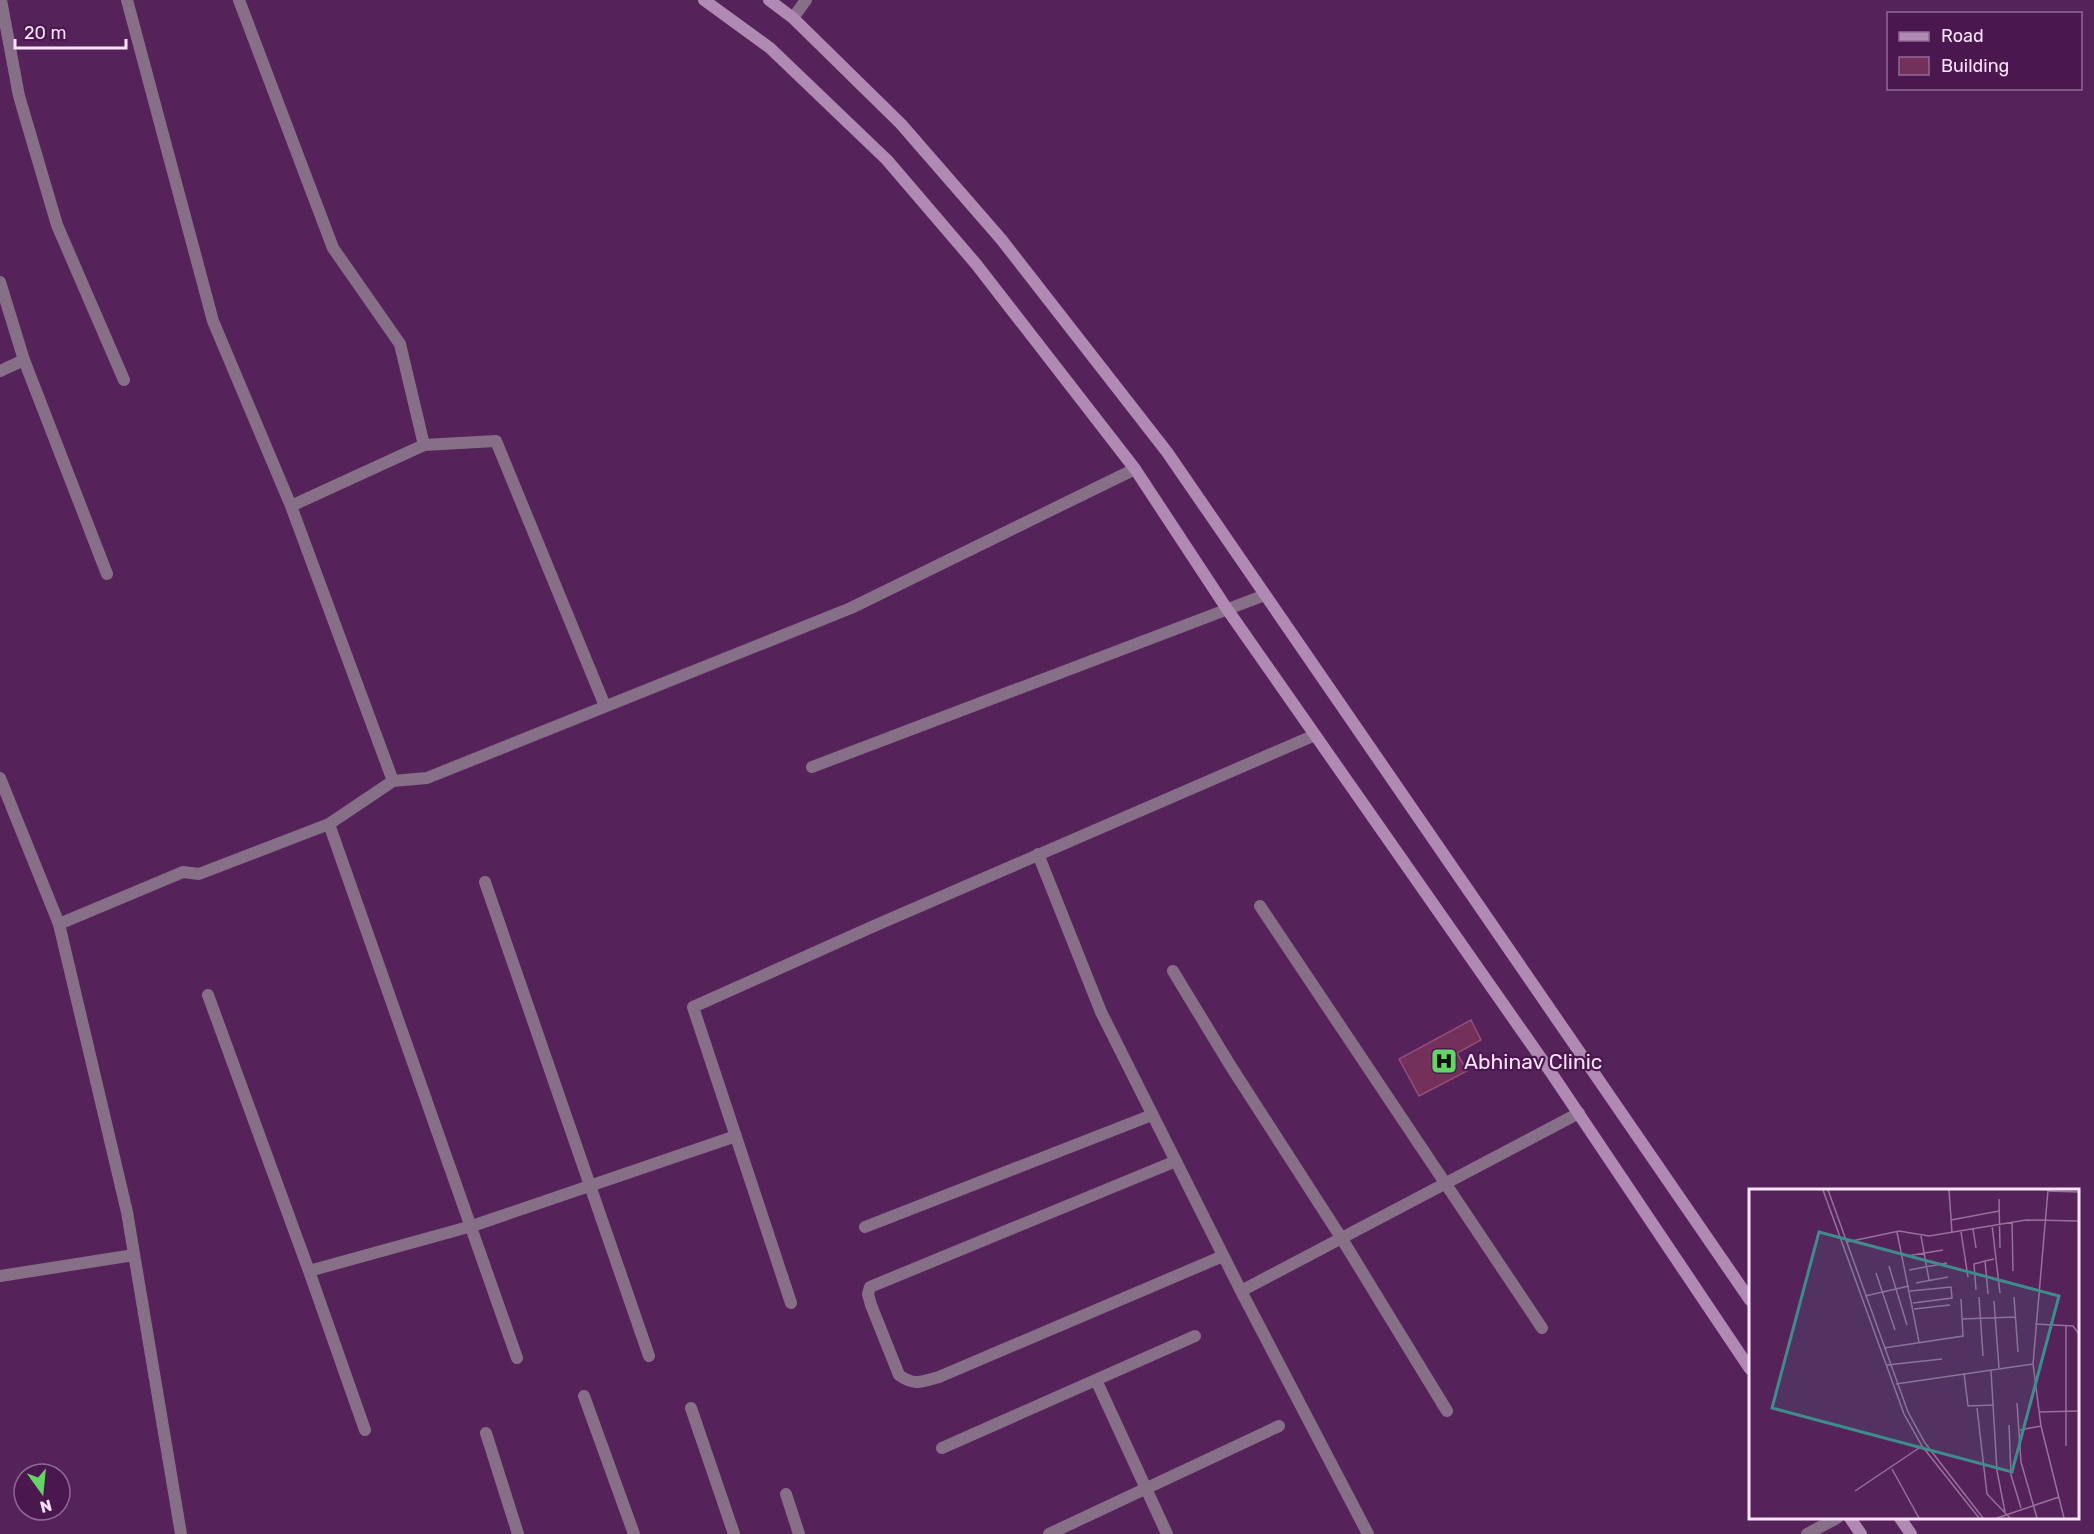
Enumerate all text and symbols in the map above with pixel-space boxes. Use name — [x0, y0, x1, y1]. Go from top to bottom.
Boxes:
scale bar — [15, 12, 126, 50]
legend — [1887, 12, 2082, 90]
text: 20 m — [24, 22, 66, 44]
text: Road — [1941, 25, 1984, 47]
text: Building — [1941, 55, 2009, 77]
hospital icon: Abhinav Clinic — [1429, 1046, 1459, 1076]
place label: Abhinav Clinic — [1464, 1049, 1602, 1074]
inset map — [1749, 1189, 2079, 1519]
north arrow — [12, 1462, 72, 1522]
text: N — [38, 1495, 54, 1517]

